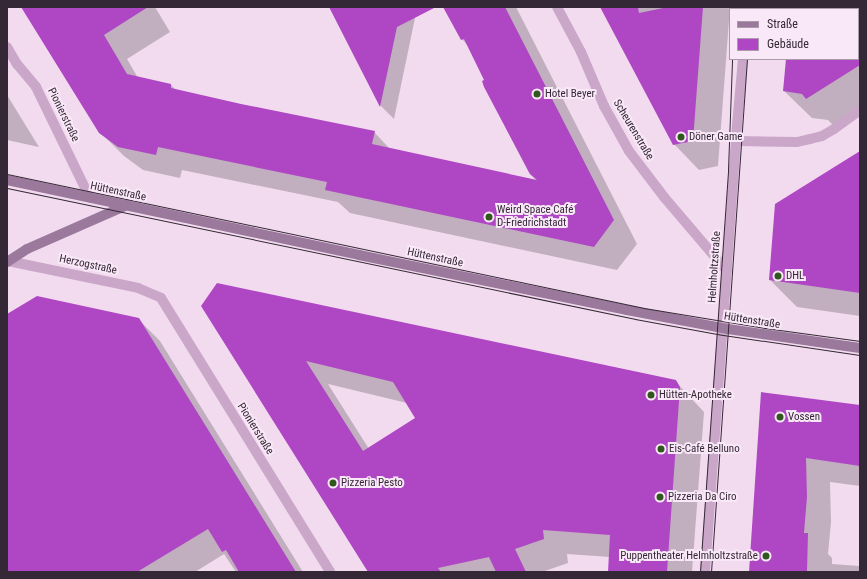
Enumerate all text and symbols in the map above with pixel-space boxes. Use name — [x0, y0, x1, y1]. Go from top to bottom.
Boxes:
legend — [729, 8, 859, 60]
text: Straße — [767, 17, 798, 31]
text: Gebäude — [767, 37, 809, 51]
street label: Pionierstraße — [44, 86, 82, 144]
place label: Hotel Beyer — [545, 87, 595, 101]
marker: Hotel Beyer — [532, 89, 542, 99]
street label: Scheurenstraße — [610, 98, 656, 162]
place label: Döner Game — [689, 130, 742, 144]
marker: Döner Game — [676, 132, 686, 142]
street label: Hüttenstraße — [89, 180, 147, 204]
place label: Weird Space Café D-Friedrichstadt — [497, 204, 573, 230]
marker: Weird Space Café D-Friedrichstadt — [484, 212, 494, 222]
street label: Helmholtzstraße — [706, 231, 724, 303]
street label: Hüttenstraße — [406, 246, 464, 270]
street label: Herzogstraße — [58, 252, 118, 278]
place label: DHL — [786, 269, 804, 283]
marker: DHL — [773, 271, 783, 281]
street label: Hüttenstraße — [723, 310, 781, 332]
place label: Hütten-Apotheke — [659, 388, 732, 402]
marker: Hütten-Apotheke — [646, 390, 656, 400]
street label: Pionierstraße — [234, 401, 276, 457]
place label: Vossen — [788, 410, 820, 424]
marker: Vossen — [775, 412, 785, 422]
place label: Eis-Café Belluno — [669, 442, 740, 456]
marker: Eis-Café Belluno — [656, 444, 666, 454]
place label: Pizzeria Pesto — [341, 476, 403, 490]
marker: Pizzeria Pesto — [328, 478, 338, 488]
place label: Pizzeria Da Ciro — [668, 490, 737, 504]
marker: Pizzeria Da Ciro — [655, 492, 665, 502]
place label: Puppentheater Helmholtzstraße — [620, 549, 758, 563]
marker: Puppentheater Helmholtzstraße — [761, 551, 771, 561]

